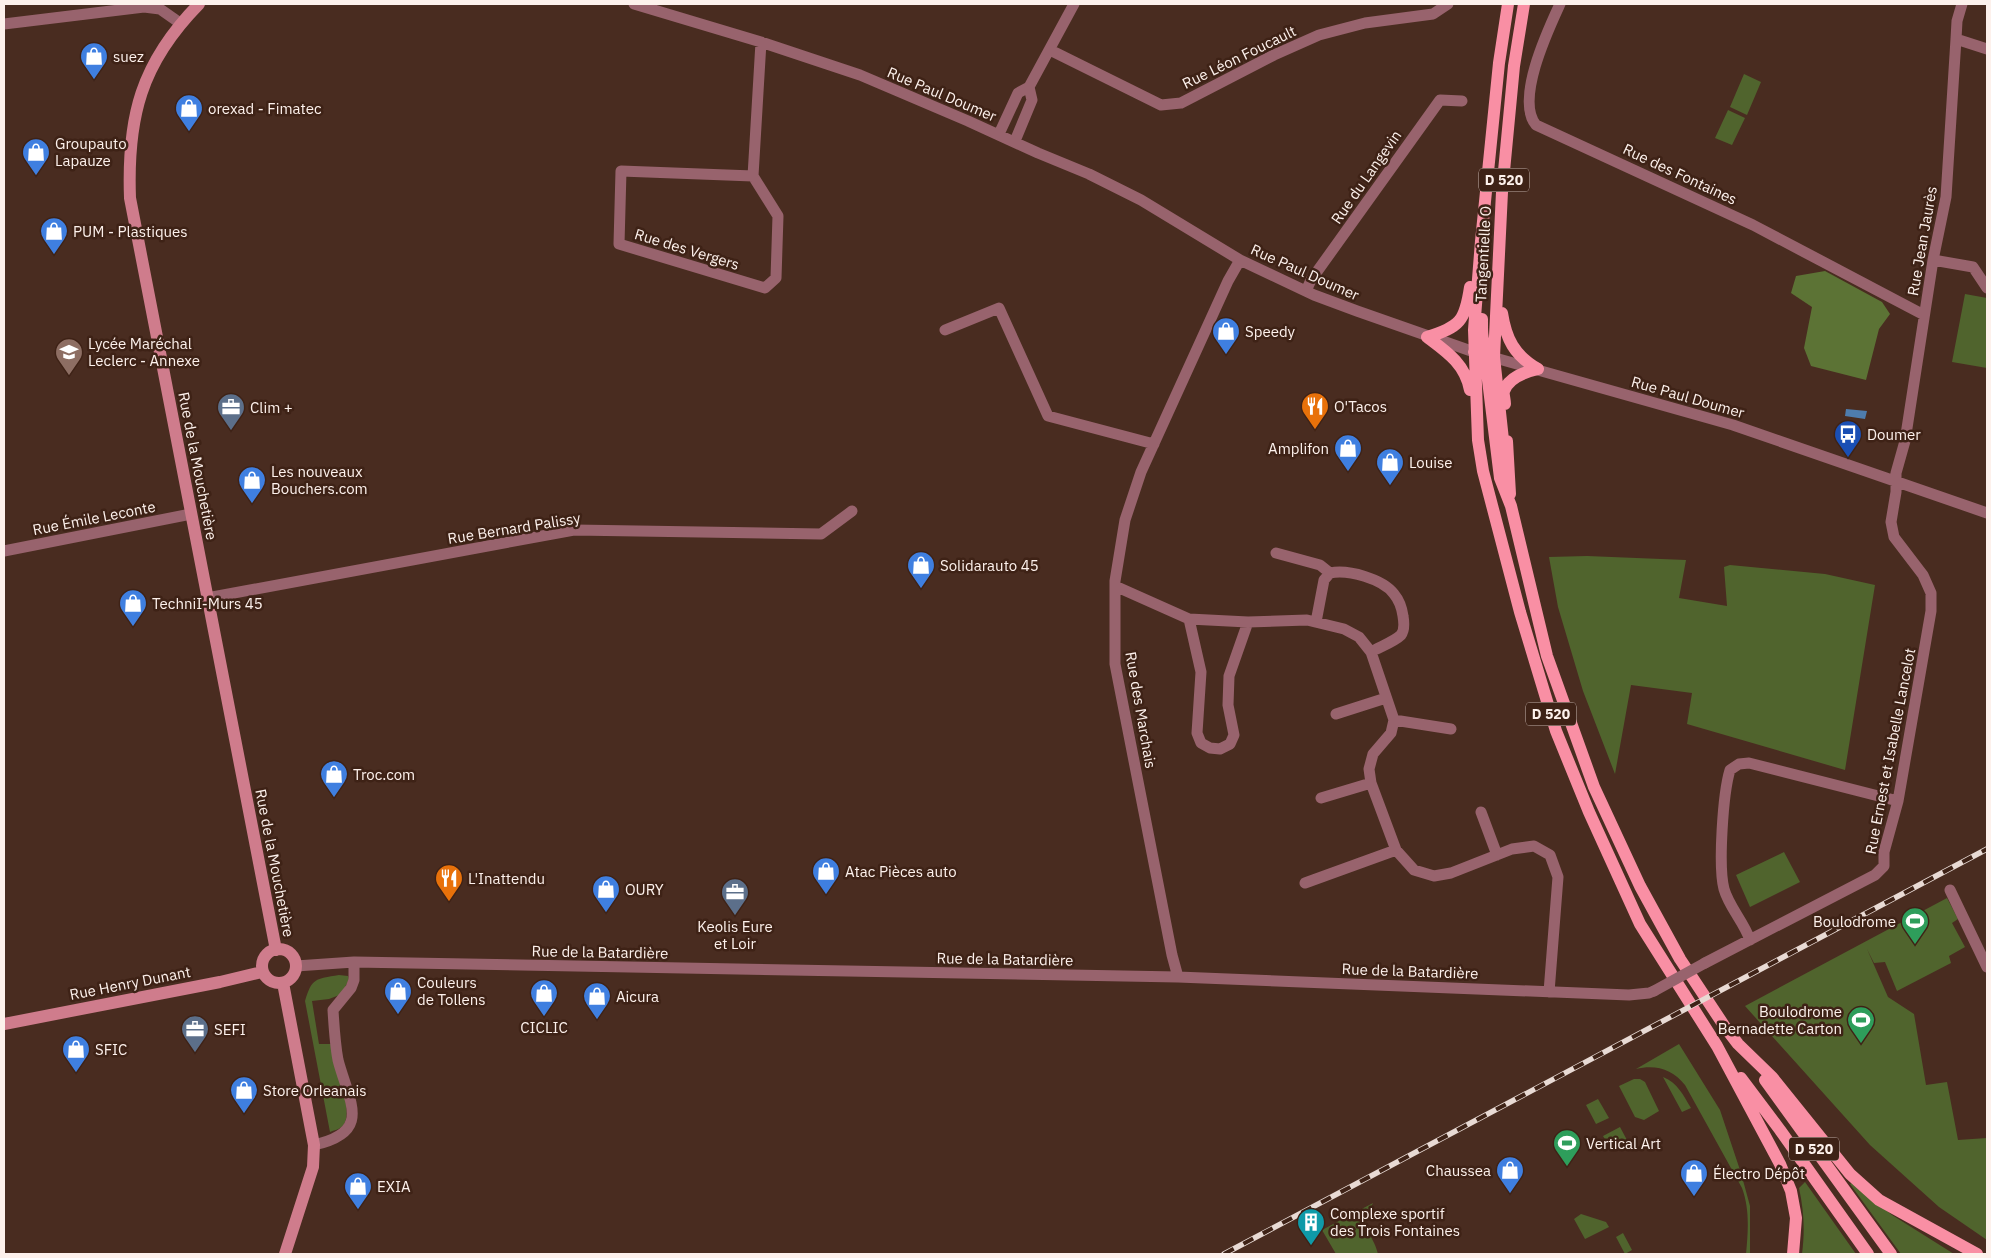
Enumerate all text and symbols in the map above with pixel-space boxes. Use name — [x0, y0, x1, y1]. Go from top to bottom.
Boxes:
street label: Rue Léon Foucault — [1179, 21, 1299, 93]
shop icon: suez — [79, 41, 109, 80]
place label: suez — [113, 47, 144, 66]
street label: Rue Paul Doumer — [885, 62, 1000, 126]
shop icon: orexad - Fimatec — [174, 93, 204, 132]
place label: orexad - Fimatec — [208, 99, 322, 118]
street label: Rue du Langevin — [1327, 126, 1405, 228]
place label: Groupauto Lapauze — [55, 134, 127, 170]
shop icon: Groupauto Lapauze — [21, 137, 51, 176]
street label: Rue des Fontaines — [1620, 139, 1740, 209]
road number: D 520 — [1479, 168, 1529, 192]
street label: Rue Jean Jaurès — [1903, 185, 1941, 297]
street label: Tangentielle O — [1471, 205, 1495, 303]
shop icon: PUM - Plastiques — [39, 216, 69, 255]
place label: PUM - Plastiques — [73, 222, 188, 241]
street label: Rue des Vergers — [632, 224, 742, 274]
street label: Rue Paul Doumer — [1248, 240, 1363, 305]
shop icon: Speedy — [1211, 316, 1241, 355]
place label: Speedy — [1245, 322, 1296, 341]
place label: Lycée Maréchal Leclerc - Annexe — [88, 334, 200, 370]
school or university icon: Lycée Maréchal Leclerc - Annexe — [54, 337, 84, 376]
street label: Rue Paul Doumer — [1629, 372, 1747, 422]
street label: Rue de la Mouchetière — [174, 390, 222, 542]
restaurant icon: O'Tacos — [1300, 391, 1330, 430]
office icon: Clim + — [216, 392, 246, 431]
place label: O'Tacos — [1334, 397, 1387, 416]
place label: Clim + — [250, 398, 293, 417]
bus stop icon: Doumer — [1833, 419, 1863, 458]
place label: Doumer — [1867, 425, 1921, 444]
shop icon: Amplifon — [1333, 433, 1363, 472]
place label: Amplifon — [1268, 439, 1329, 458]
shop icon: Louise — [1375, 447, 1405, 486]
place label: Louise — [1409, 453, 1453, 472]
place label: Les nouveaux Bouchers.com — [271, 462, 368, 498]
shop icon: Les nouveaux Bouchers.com — [237, 465, 267, 504]
street label: Rue Émile Leconte — [31, 497, 157, 539]
street label: Rue Bernard Palissy — [446, 508, 582, 548]
shop icon: Solidarauto 45 — [906, 550, 936, 589]
place label: Solidarauto 45 — [940, 556, 1039, 575]
shop icon: TechniI-Murs 45 — [118, 588, 148, 627]
place label: TechniI-Murs 45 — [152, 594, 263, 613]
street label: Rue Ernest et Isabelle Lancelot — [1861, 646, 1919, 856]
street label: Rue des Marchais — [1121, 650, 1161, 770]
road number: D 520 — [1526, 702, 1576, 726]
shop icon: Troc.com — [319, 759, 349, 798]
place label: Troc.com — [353, 765, 415, 784]
street label: Rue de la Mouchetière — [251, 787, 299, 939]
shop icon: Atac Pièces auto — [811, 856, 841, 895]
place label: Atac Pièces auto — [845, 862, 957, 881]
restaurant icon: L'Inattendu — [434, 863, 464, 902]
place label: L'Inattendu — [468, 869, 545, 888]
shop icon: OURY — [591, 874, 621, 913]
office icon: Keolis Eure et Loir — [720, 877, 750, 916]
place label: OURY — [625, 880, 664, 899]
sports icon: Boulodrome — [1900, 906, 1930, 945]
place label: Boulodrome — [1813, 912, 1896, 931]
place label: Keolis Eure et Loir — [697, 917, 773, 953]
street label: Rue de la Batardière — [531, 941, 669, 963]
street label: Rue de la Batardière — [936, 948, 1074, 970]
street label: Rue de la Batardière — [1341, 959, 1479, 983]
street label: Rue Henry Dunant — [68, 962, 192, 1004]
place label: Couleurs de Tollens — [417, 973, 486, 1009]
shop icon: Couleurs de Tollens — [383, 976, 413, 1015]
shop icon: CICLIC — [529, 978, 559, 1017]
shop icon: Aicura — [582, 981, 612, 1020]
place label: Aicura — [616, 987, 659, 1006]
place label: Boulodrome Bernadette Carton — [1718, 1002, 1842, 1038]
sports icon: Boulodrome Bernadette Carton — [1846, 1005, 1876, 1044]
office icon: SEFI — [180, 1014, 210, 1053]
place label: CICLIC — [520, 1018, 568, 1037]
place label: SEFI — [214, 1020, 246, 1039]
shop icon: SFIC — [61, 1034, 91, 1073]
place label: SFIC — [95, 1040, 127, 1059]
shop icon: Store Orleanais — [229, 1075, 259, 1114]
place label: Store Orleanais — [263, 1081, 367, 1100]
sports icon: Vertical Art — [1552, 1128, 1582, 1167]
place label: Vertical Art — [1586, 1134, 1661, 1153]
road number: D 520 — [1789, 1138, 1839, 1160]
shop icon: Chaussea — [1495, 1155, 1525, 1194]
shop icon: Électro Dépôt — [1679, 1158, 1709, 1197]
place label: Chaussea — [1426, 1161, 1491, 1180]
place label: Électro Dépôt — [1713, 1164, 1805, 1183]
shop icon: EXIA — [343, 1171, 373, 1210]
place label: EXIA — [377, 1177, 411, 1196]
place label: Complexe sportif des Trois Fontaines — [1330, 1204, 1460, 1240]
building icon: Complexe sportif des Trois Fontaines — [1296, 1207, 1326, 1246]

